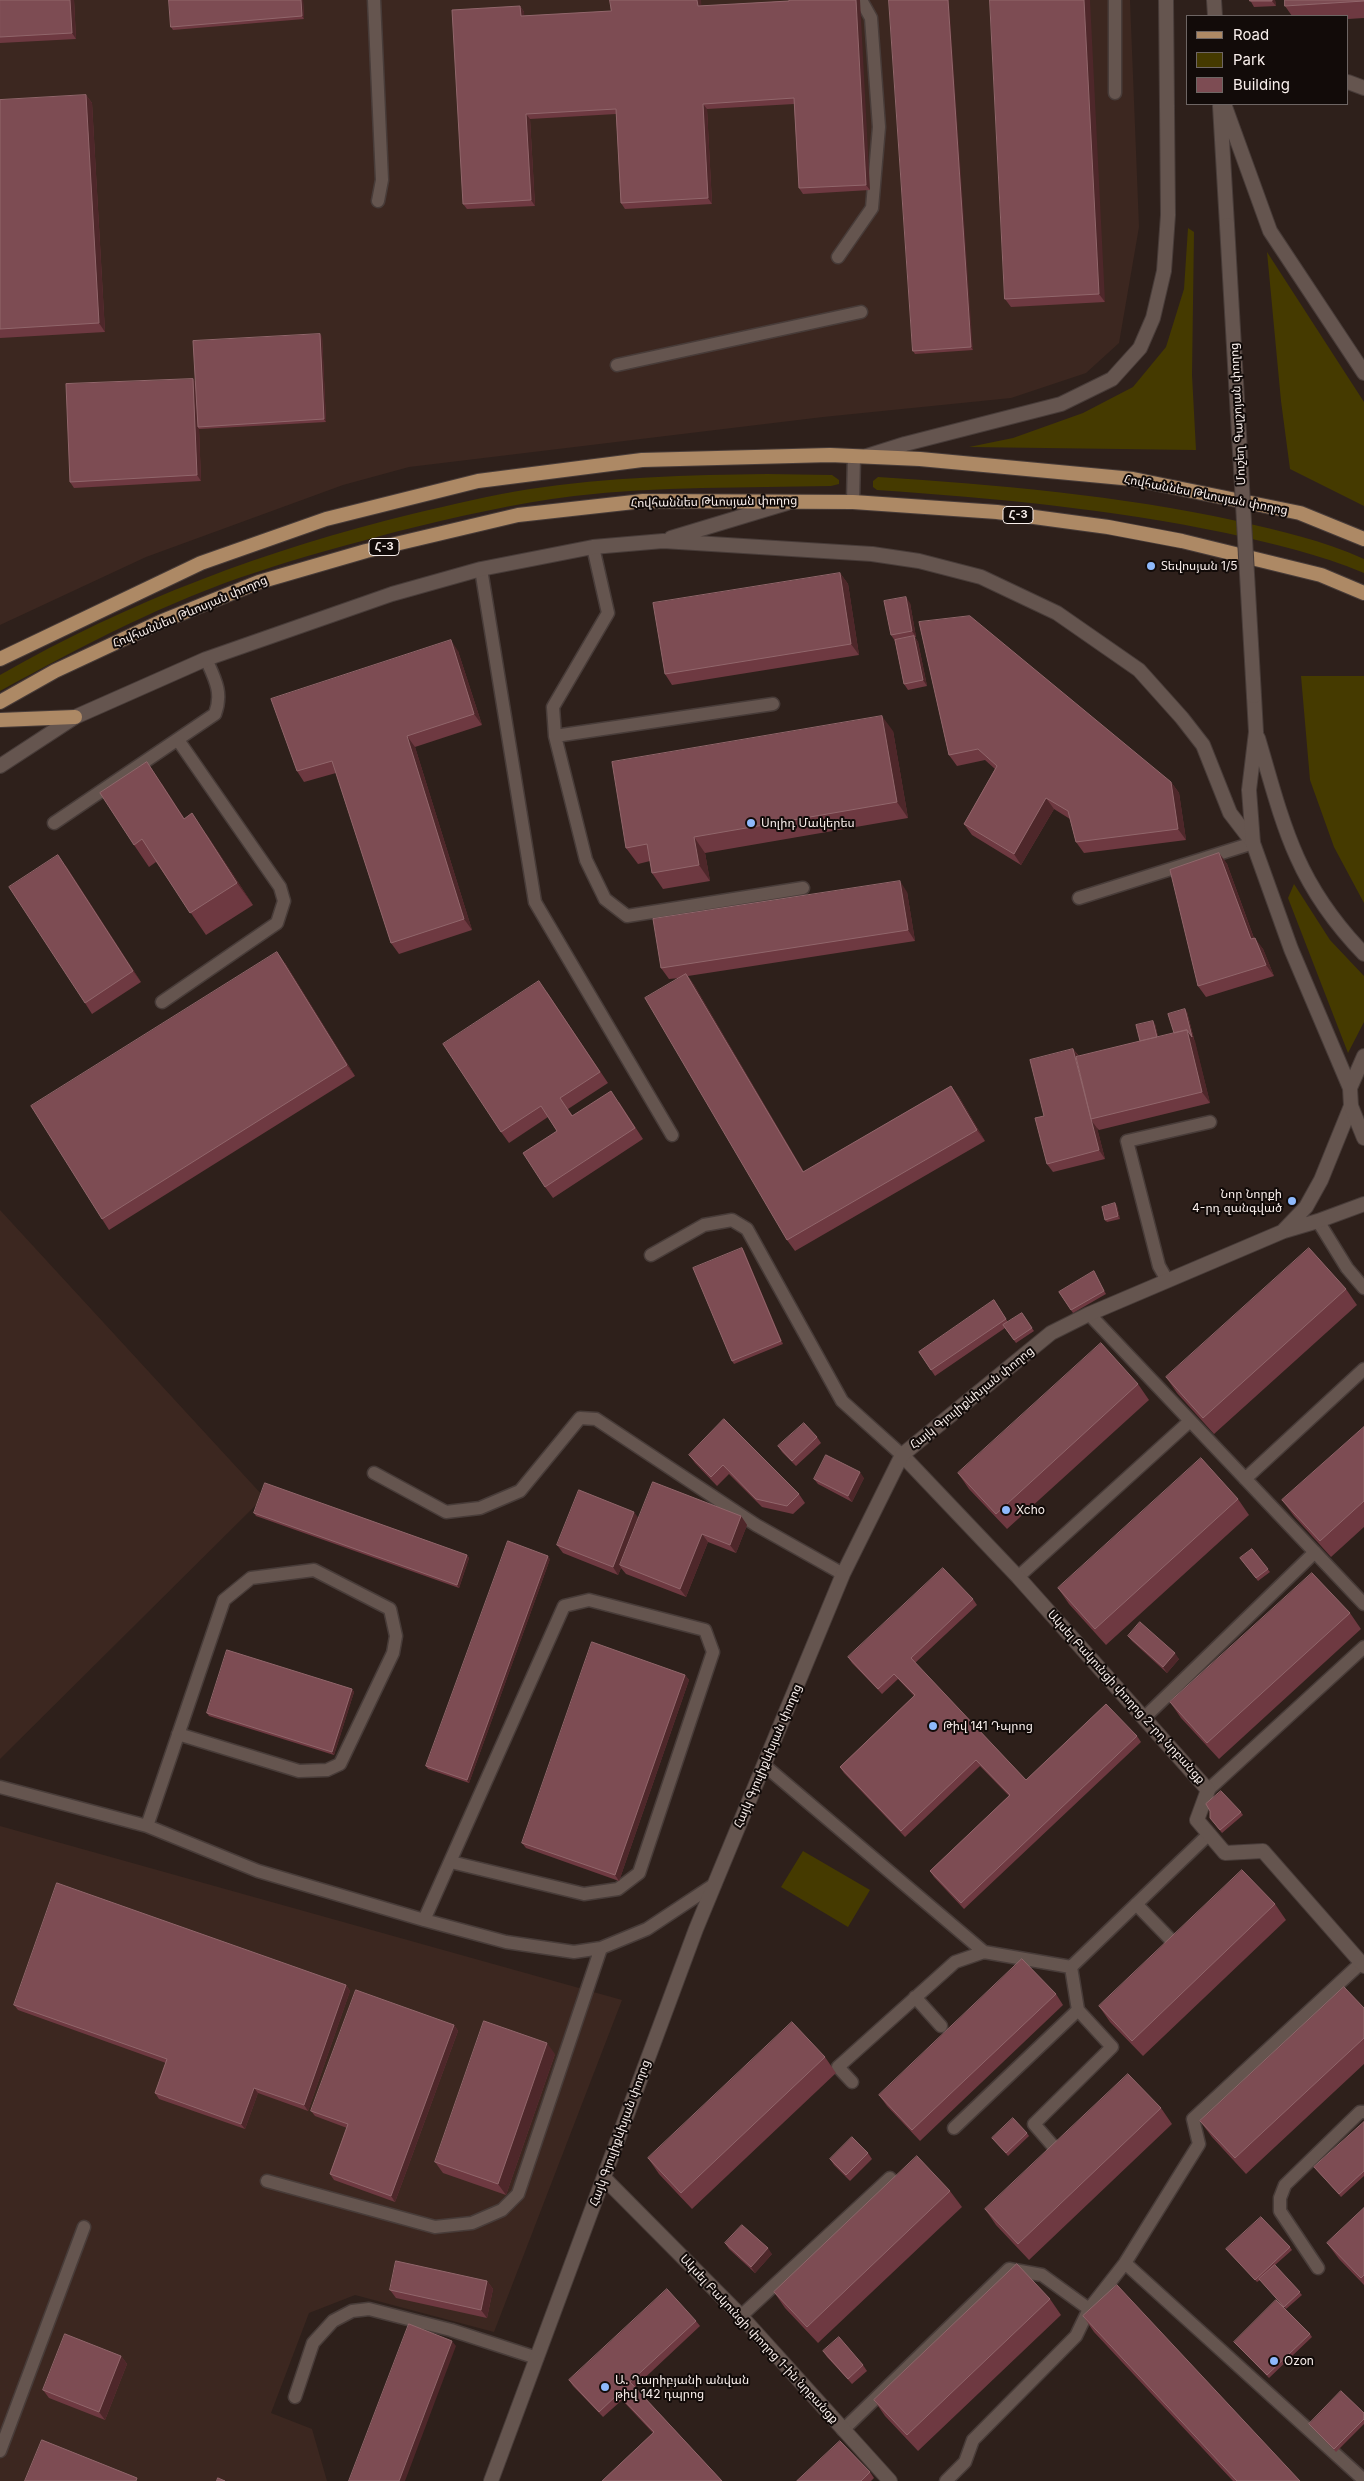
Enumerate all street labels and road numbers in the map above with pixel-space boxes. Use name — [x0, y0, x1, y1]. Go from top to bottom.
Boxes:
street label: Մուշեղ Գալշոյան փողոց — [1227, 342, 1249, 486]
street label: Հովհաննես Թևոսյան փողոց — [1123, 472, 1289, 518]
street label: Հովհաննես Թևոսյան փողոց — [631, 493, 797, 511]
road number: Հ-3 — [1003, 506, 1033, 524]
road number: Հ-3 — [369, 538, 399, 556]
street label: Հովհաննես Թևոսյան փողոց — [111, 573, 269, 651]
street label: Հայկ Գյուլիքևխյան փողոց — [907, 1344, 1037, 1452]
street label: Ակսել Բակունցի փողոց 2-րդ նրբանցք — [1044, 1607, 1208, 1787]
street label: Հայկ Գյուլիքևխյան փողոց — [731, 1682, 805, 1830]
street label: Հայկ Գյուլիքևխյան փողոց — [587, 2058, 653, 2208]
street label: Ակսել Բակունցի փողոց 1-ին նրբանցք — [677, 2252, 841, 2426]

